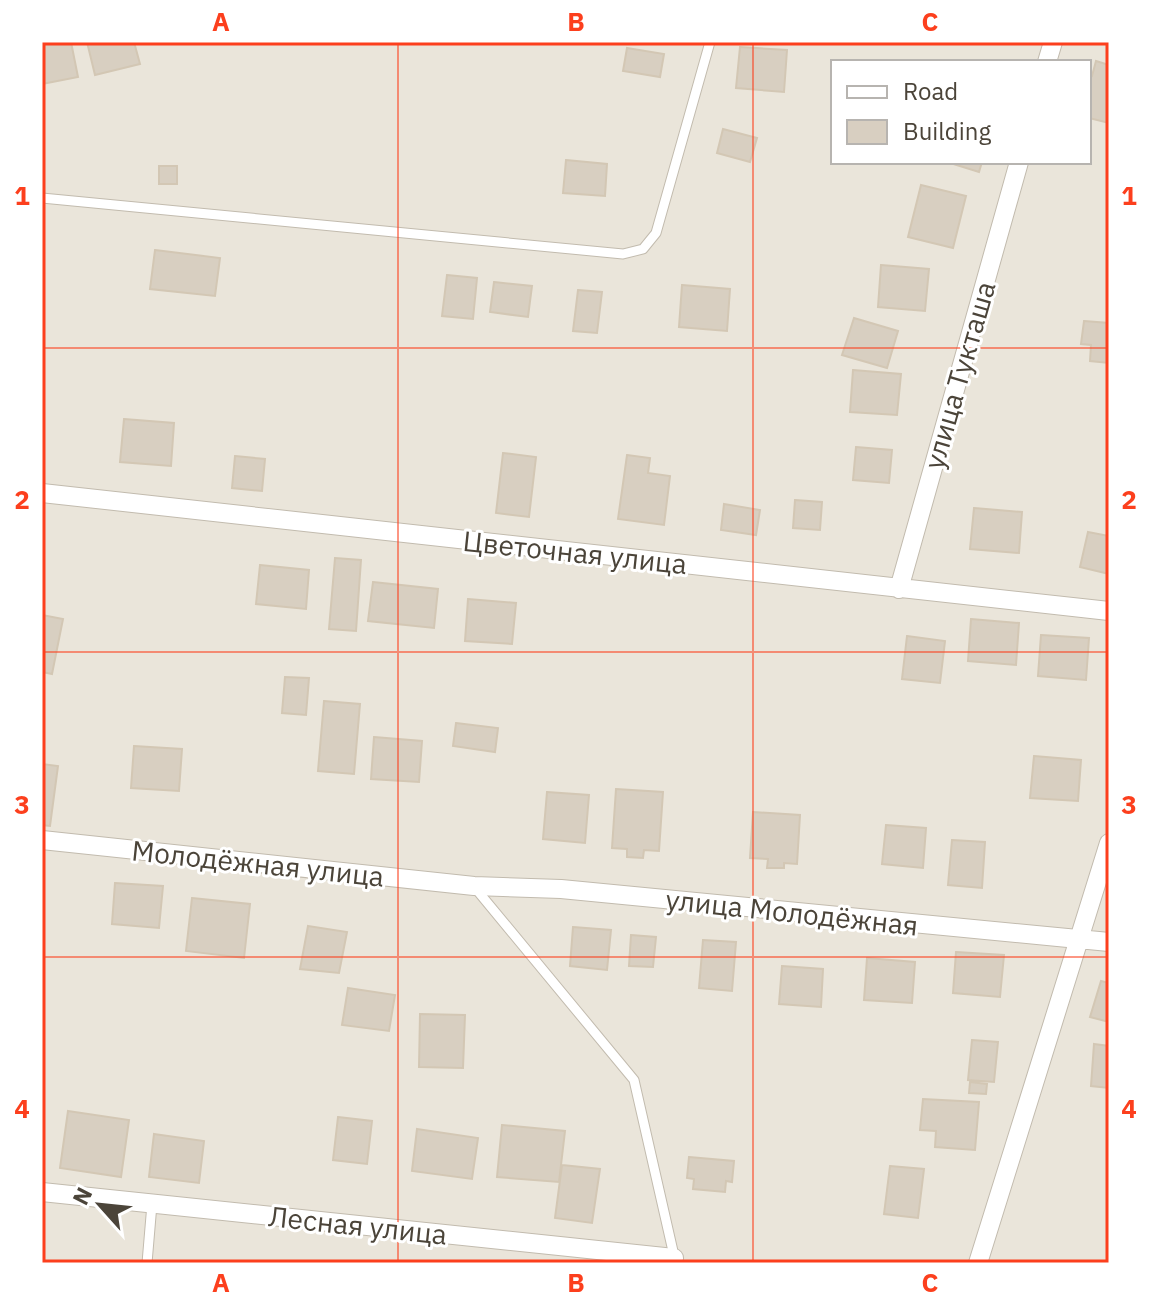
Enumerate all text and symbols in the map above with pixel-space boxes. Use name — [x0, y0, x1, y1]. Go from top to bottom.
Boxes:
text: A — [212, 4, 230, 38]
text: B — [567, 4, 585, 38]
text: C — [922, 4, 939, 38]
legend — [831, 60, 1091, 164]
text: Road — [903, 75, 958, 107]
text: Building — [903, 115, 991, 147]
text: 1 — [14, 178, 30, 212]
text: 1 — [1121, 178, 1137, 212]
street label: улица Тукташа — [915, 277, 1003, 473]
text: 2 — [14, 482, 30, 516]
text: 2 — [1121, 482, 1137, 516]
street label: Цветочная улица — [461, 522, 689, 582]
text: 3 — [14, 787, 30, 821]
text: 3 — [1121, 787, 1137, 821]
street label: Молодёжная улица — [130, 831, 386, 895]
street label: улица Молодёжная — [664, 880, 920, 944]
text: 4 — [14, 1091, 30, 1125]
text: 4 — [1121, 1091, 1137, 1125]
north arrow — [60, 1165, 140, 1245]
text: N — [65, 1182, 98, 1209]
street label: Лесная улица — [267, 1197, 449, 1253]
text: A — [212, 1265, 230, 1299]
text: B — [567, 1265, 585, 1299]
text: C — [922, 1265, 939, 1299]

